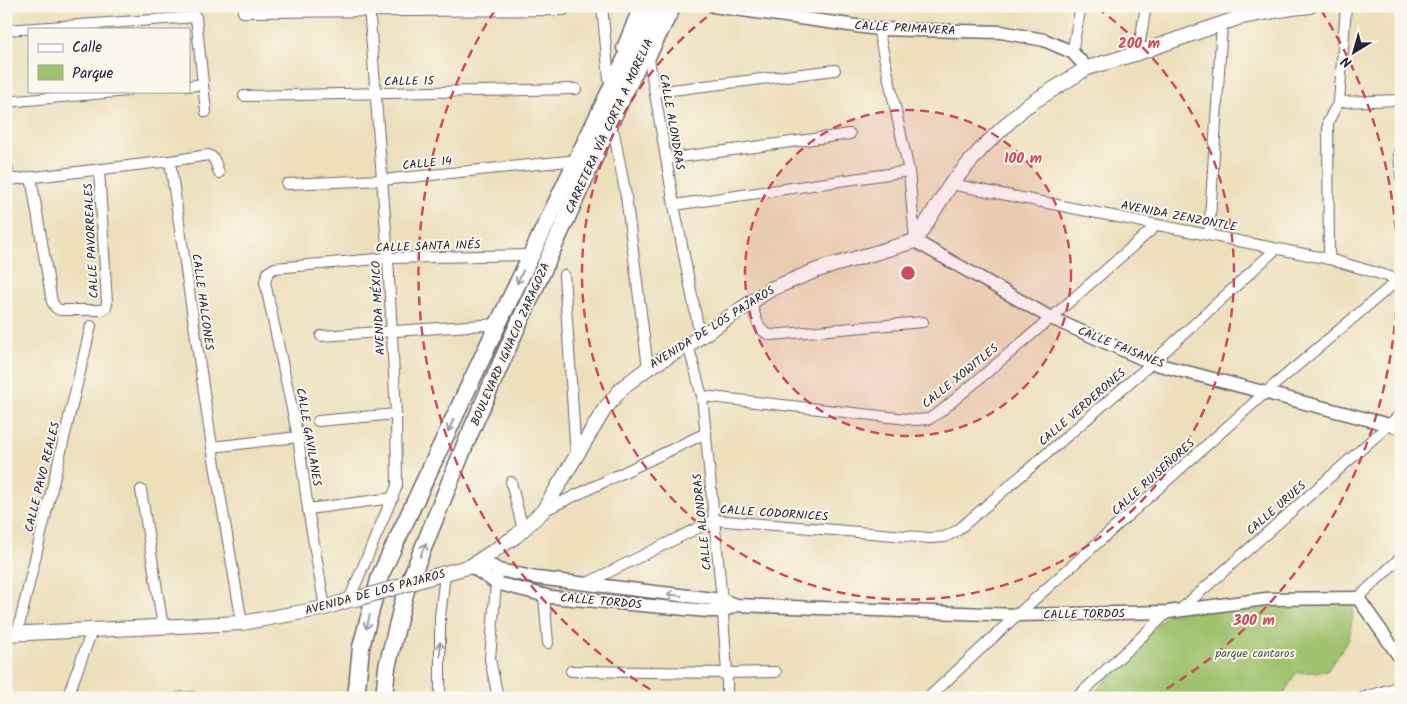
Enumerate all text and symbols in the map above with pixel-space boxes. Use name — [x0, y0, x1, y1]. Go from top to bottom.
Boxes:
street label: CALLE PRIMAVERA — [854, 16, 956, 41]
legend — [28, 28, 190, 92]
north arrow — [1330, 28, 1380, 78]
text: 200 m — [1118, 32, 1160, 56]
text: Calle — [72, 36, 102, 60]
street label: CARRETERA VÍA CORTA A MORELIA — [561, 36, 658, 217]
text: N — [1337, 50, 1357, 73]
text: Parque — [72, 62, 113, 86]
street label: CALLE 15 — [384, 72, 436, 91]
street label: CALLE ALONDRAS — [654, 73, 689, 172]
text: 100 m — [1004, 147, 1042, 171]
street label: CALLE 14 — [401, 151, 453, 176]
street label: CALLE PAVORREALES — [79, 182, 104, 299]
street label: AVENIDA ZENZONTLE — [1119, 196, 1240, 237]
street label: CALLE SANTA INÉS — [375, 235, 481, 258]
street label: CALLE HALCONES — [186, 253, 219, 352]
street label: BOULEVARD IGNACIO ZARAGOZA — [466, 259, 555, 429]
street label: AVENIDA MÉXICO — [367, 260, 390, 356]
centre of rings — [899, 264, 917, 282]
one-way arrow — [515, 270, 525, 285]
street label: AVENIDA DE LOS PAJAROS — [646, 281, 779, 374]
street label: CALLE FAISANES — [1075, 321, 1168, 374]
street label: CALLE XOWITLES — [918, 339, 1003, 413]
street label: CALLE VERDERONES — [1034, 364, 1131, 451]
street label: CALLE GAVILANES — [291, 386, 327, 488]
one-way arrow — [446, 417, 456, 432]
street label: CALLE PAVO REALES — [20, 419, 66, 534]
street label: CALLE RUISEÑORES — [1107, 434, 1200, 520]
street label: CALLE ALONDRAS — [688, 472, 717, 571]
street label: CALLE URUES — [1242, 476, 1311, 540]
street label: CALLE CODORNICES — [719, 500, 829, 527]
one-way arrow — [418, 543, 428, 558]
street label: AVENIDA DE LOS PAJAROS — [303, 564, 448, 620]
street label: CALLE TORDOS — [559, 588, 643, 615]
one-way arrow — [666, 590, 682, 600]
street label: CALLE TORDOS — [1043, 604, 1126, 625]
text: 300 m — [1232, 609, 1275, 633]
one-way arrow — [363, 614, 372, 630]
one-way arrow — [435, 641, 445, 658]
park label: parque cantaros — [1214, 644, 1295, 663]

